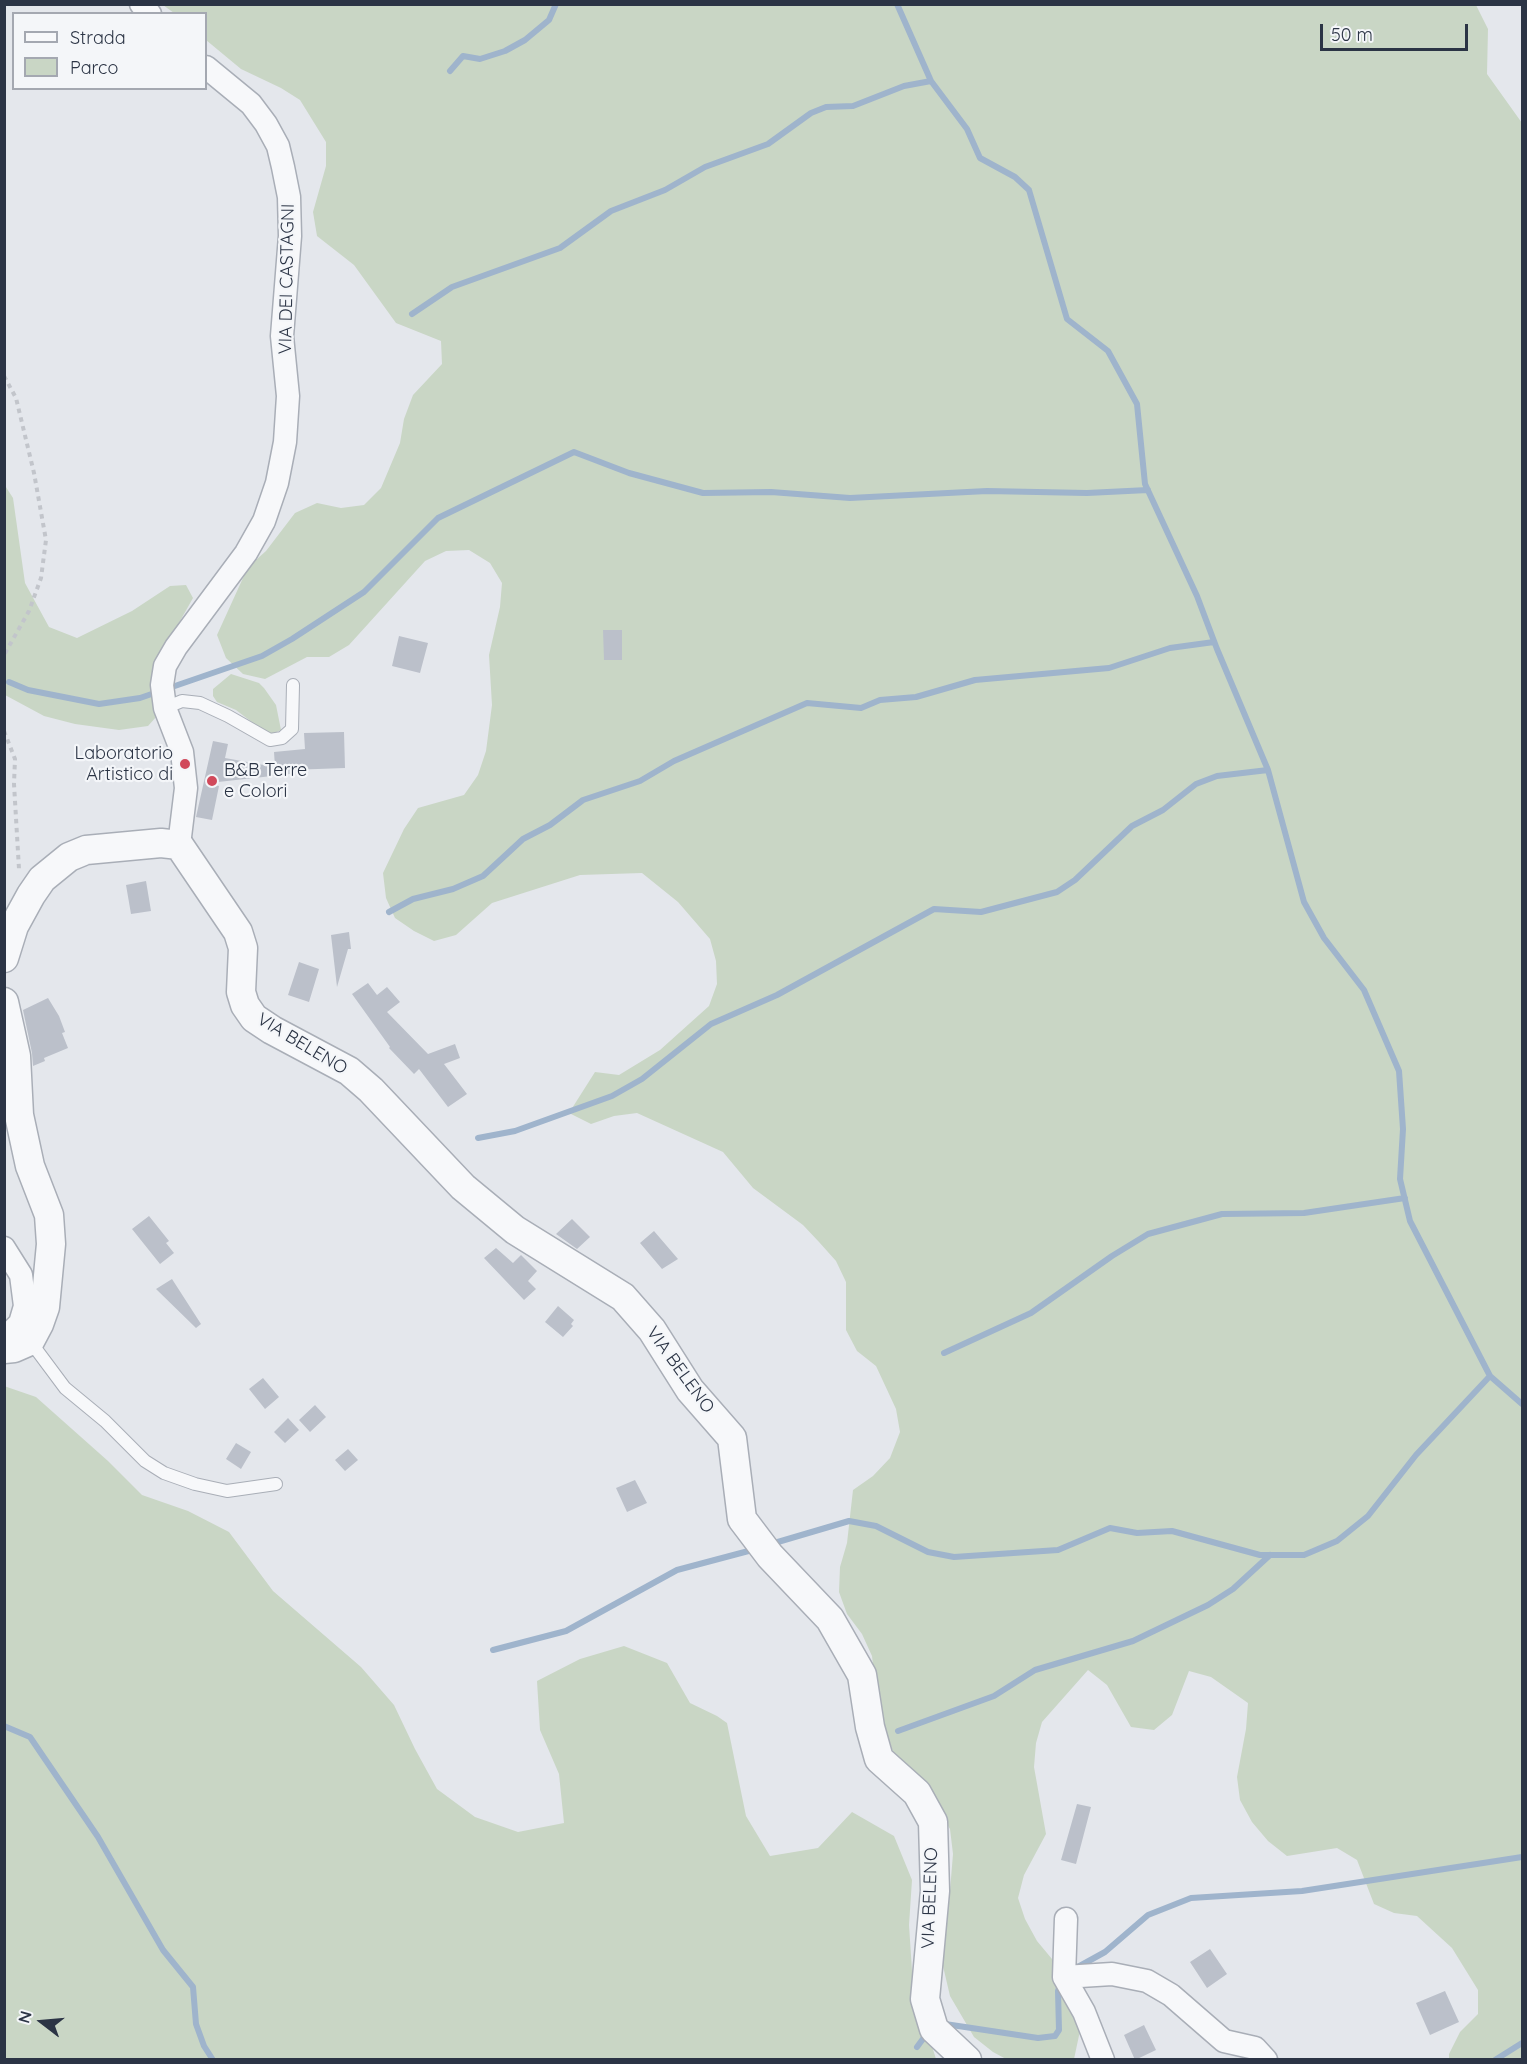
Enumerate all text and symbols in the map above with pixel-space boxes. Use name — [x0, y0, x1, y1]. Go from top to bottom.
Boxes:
legend — [12, 12, 207, 90]
scale bar — [1323, 12, 1472, 50]
text: 50 m — [1331, 23, 1373, 46]
text: Strada — [70, 26, 126, 49]
text: Parco — [70, 56, 118, 79]
street label: VIA DEI CASTAGNI — [275, 203, 299, 355]
place label: Laboratorio Artistico di — [75, 743, 173, 786]
marker: Laboratorio Artistico di — [178, 757, 192, 771]
place label: B&B Terre e Colori — [224, 760, 307, 802]
marker: B&B Terre e Colori — [205, 774, 219, 788]
street label: VIA BELENO — [253, 1009, 351, 1079]
street label: VIA BELENO — [641, 1323, 719, 1417]
street label: VIA BELENO — [917, 1847, 943, 1949]
north arrow — [12, 1992, 72, 2052]
text: N — [13, 2009, 36, 2025]

